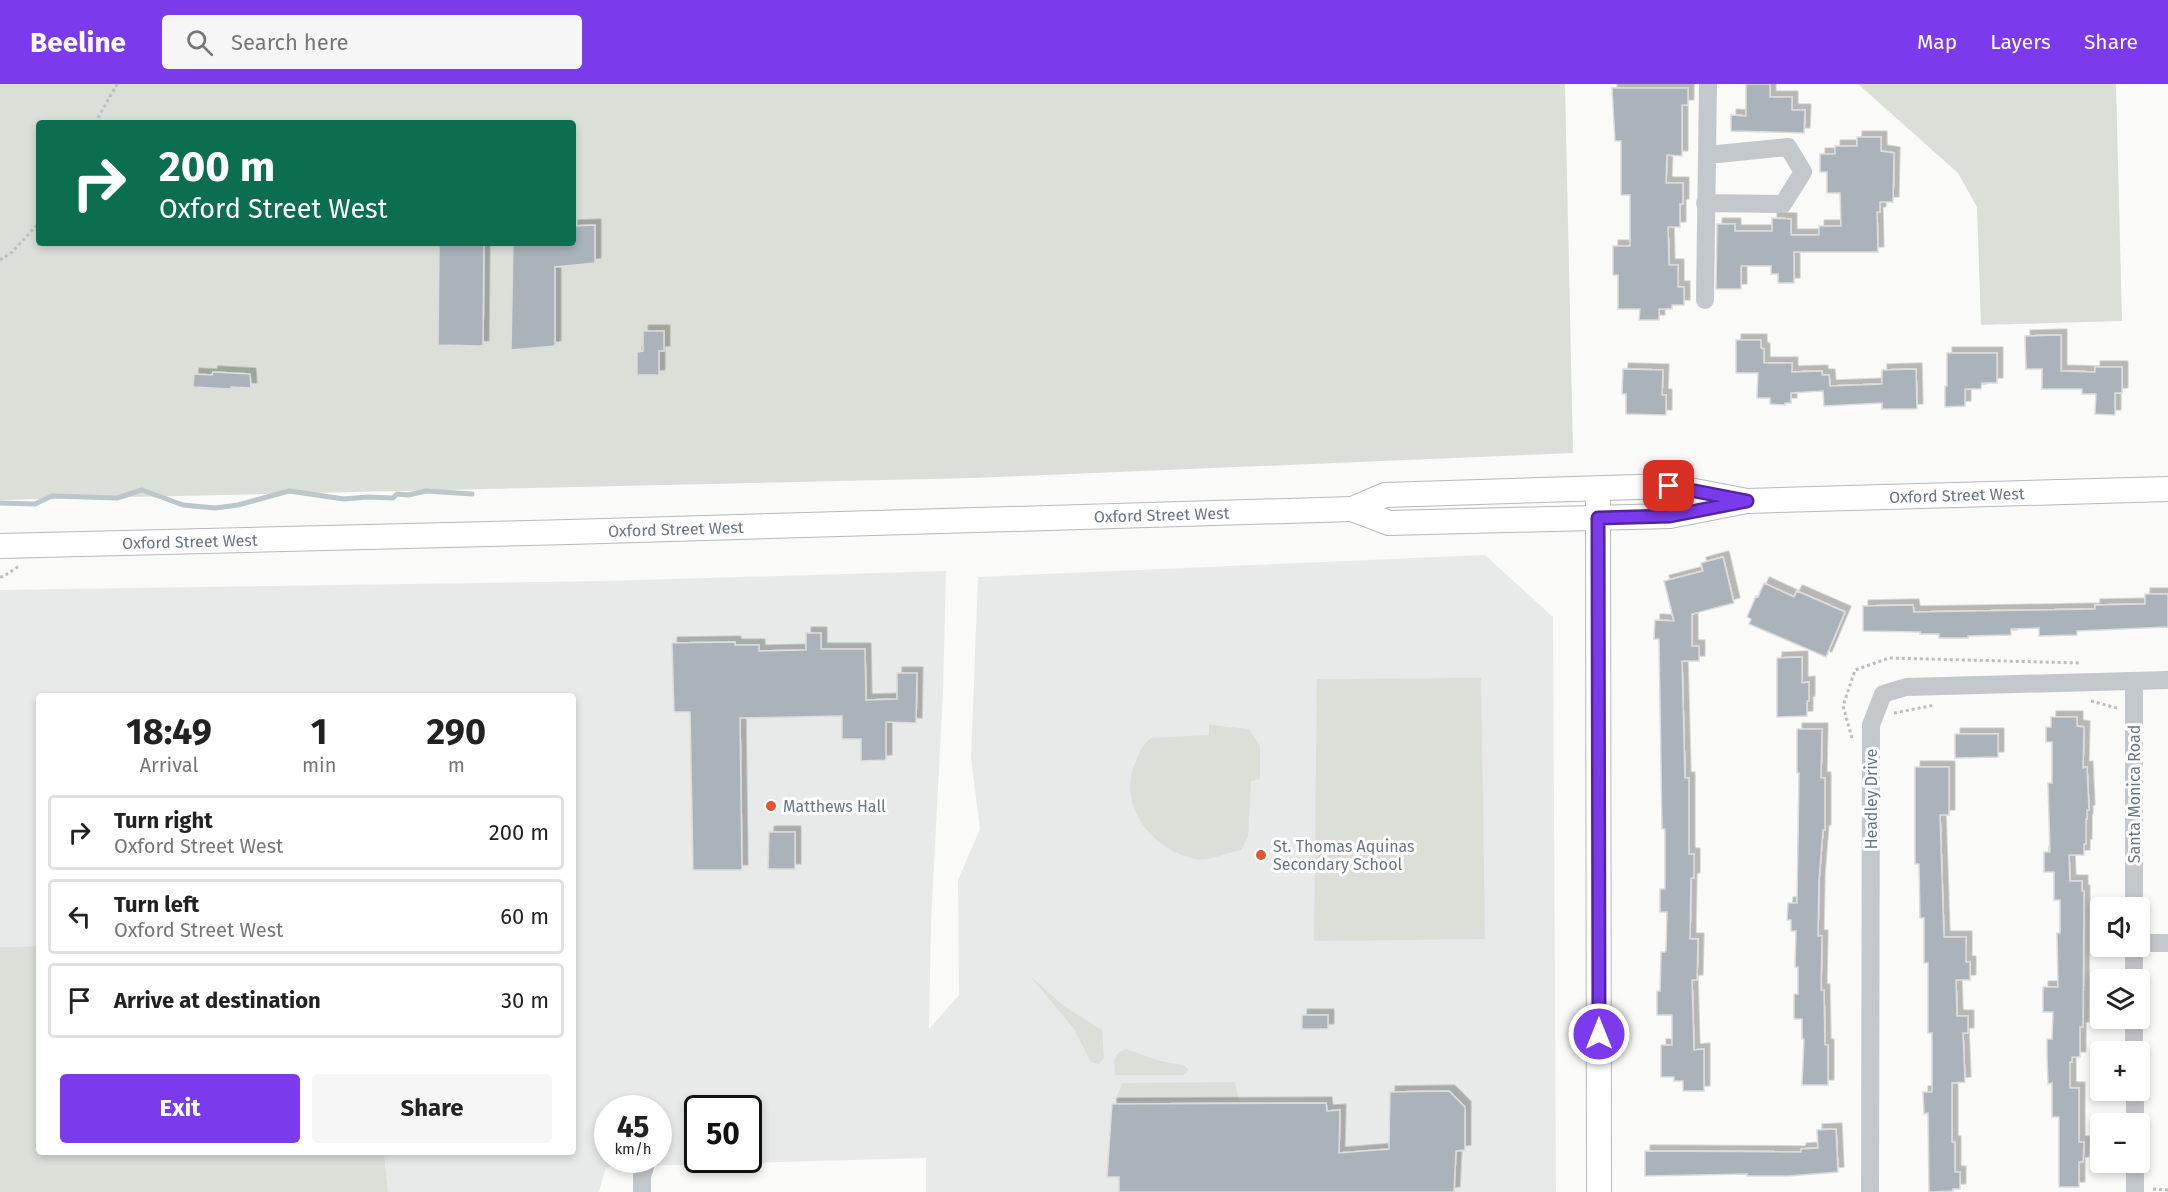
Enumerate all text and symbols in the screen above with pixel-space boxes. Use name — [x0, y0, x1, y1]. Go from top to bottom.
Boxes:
search box — [162, 15, 582, 69]
text: Beeline — [30, 26, 126, 59]
icon: search — [183, 26, 216, 59]
text: Search here — [231, 29, 349, 56]
text: Map — [1917, 29, 1957, 55]
text: Layers — [1990, 29, 2051, 55]
text: Share — [2084, 29, 2138, 55]
text: 200 m — [159, 142, 275, 192]
icon: right — [60, 144, 138, 222]
text: Oxford Street West — [159, 193, 387, 225]
pin — [1643, 460, 1694, 511]
icon: arrive — [1652, 469, 1685, 502]
street label: Oxford Street West — [1889, 484, 2025, 507]
street label: Oxford Street West — [1094, 504, 1230, 527]
street label: Oxford Street West — [608, 518, 744, 541]
street label: Oxford Street West — [122, 531, 258, 553]
text: 18:49 — [126, 710, 212, 754]
text: 1 — [311, 710, 328, 754]
text: 290 — [426, 710, 486, 754]
street label: Santa Monica Road — [2125, 725, 2144, 863]
street label: Headley Drive — [1862, 749, 1881, 849]
text: Arrival — [140, 753, 198, 777]
text: min — [302, 753, 336, 777]
text: m — [448, 753, 465, 777]
place label: Matthews Hall — [783, 797, 886, 816]
marker: Matthews Hall — [764, 799, 778, 813]
text: Turn right — [114, 807, 213, 834]
icon: right — [63, 816, 96, 849]
text: 200 m — [489, 819, 549, 846]
text: Oxford Street West — [114, 834, 283, 858]
place label: St. Thomas Aquinas Secondary School — [1273, 837, 1415, 874]
marker: St. Thomas Aquinas Secondary School — [1254, 848, 1268, 862]
text: Turn left — [114, 891, 199, 918]
map controls — [2090, 897, 2150, 1173]
button: sound — [2090, 897, 2150, 957]
icon: left — [63, 900, 96, 933]
text: 60 m — [500, 903, 549, 930]
text: Oxford Street West — [114, 918, 283, 942]
button: layers — [2090, 969, 2150, 1029]
icon: arrive — [63, 984, 96, 1017]
text: Arrive at destination — [114, 987, 321, 1014]
text: 30 m — [501, 987, 549, 1014]
position arrow — [1567, 1002, 1631, 1066]
button: + — [2090, 1041, 2150, 1101]
button: Exit — [60, 1074, 300, 1143]
button: Share — [312, 1074, 552, 1143]
speed limit sign: 50 — [684, 1095, 762, 1173]
text: 45 — [617, 1109, 649, 1145]
button: − — [2090, 1113, 2150, 1173]
text: km/h — [614, 1140, 652, 1158]

